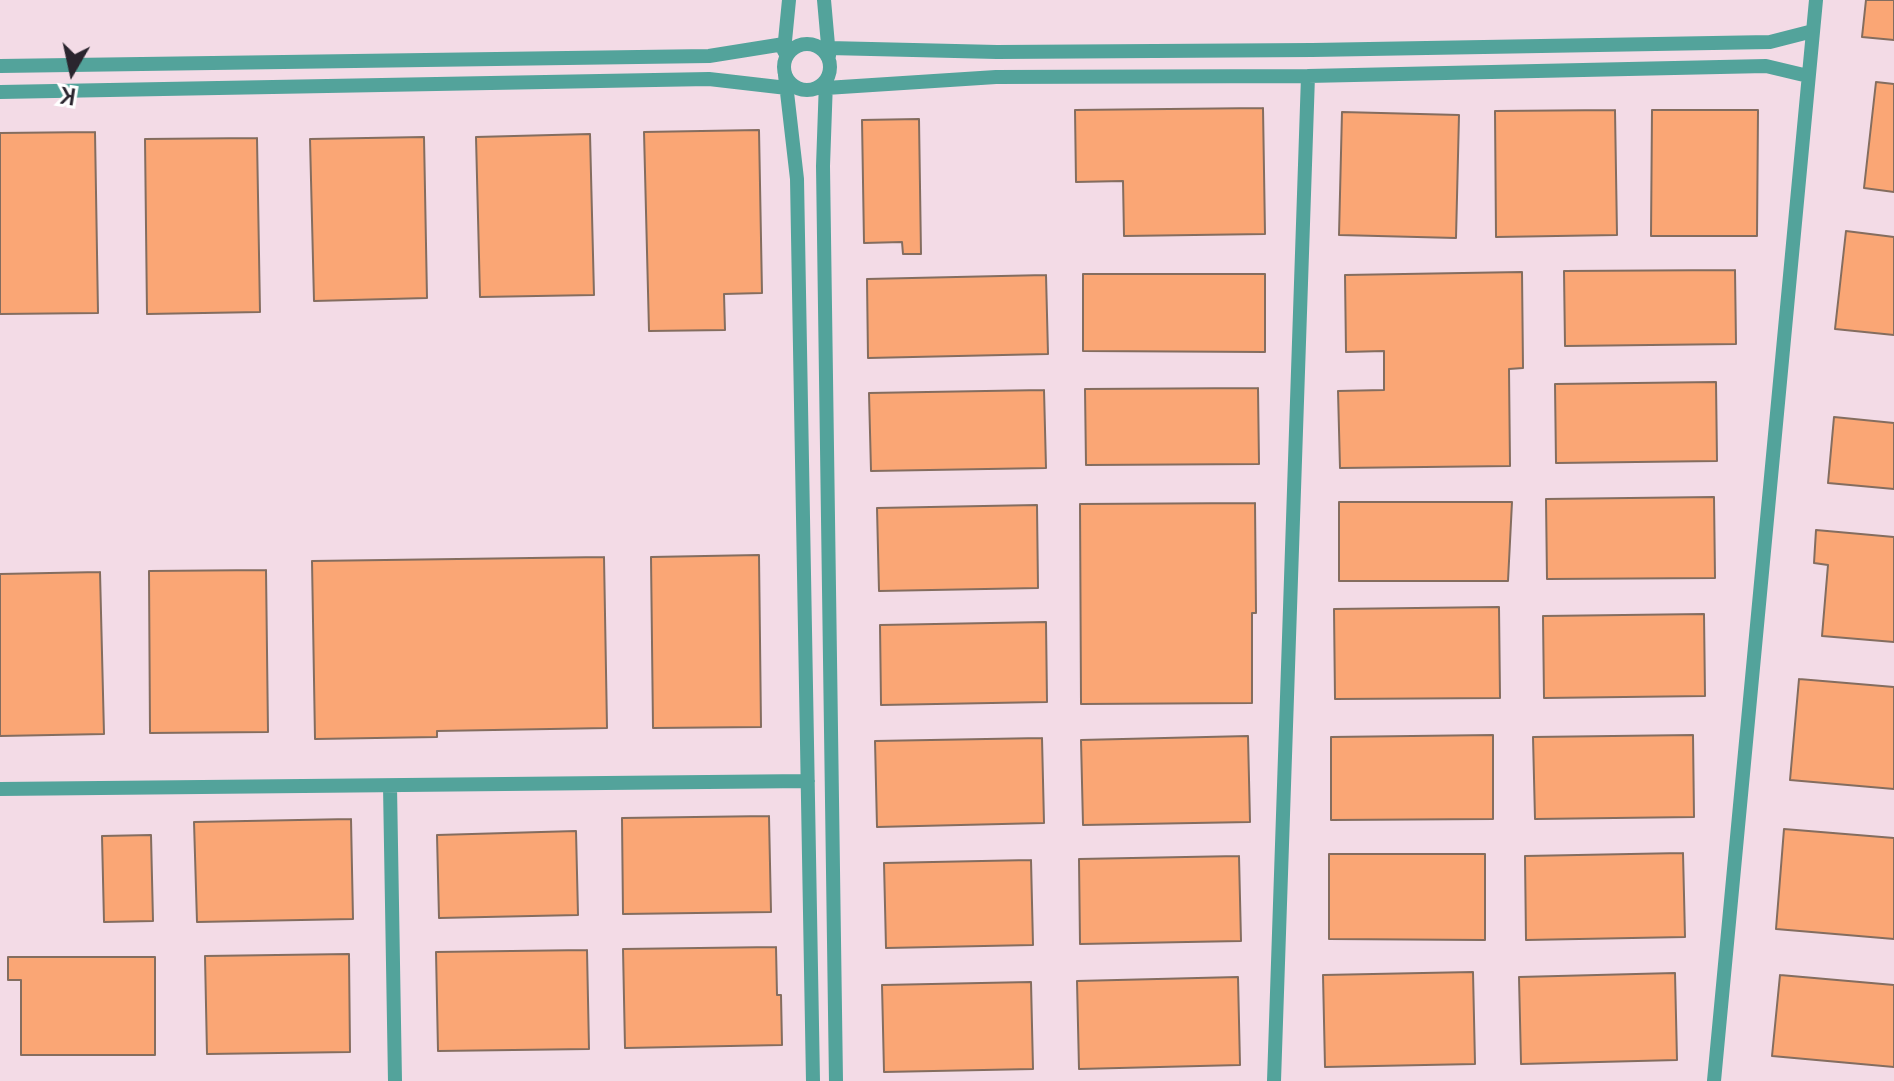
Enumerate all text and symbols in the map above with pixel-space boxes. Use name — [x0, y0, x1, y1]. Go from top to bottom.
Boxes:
north arrow — [32, 32, 112, 112]
text: K — [59, 82, 78, 111]

